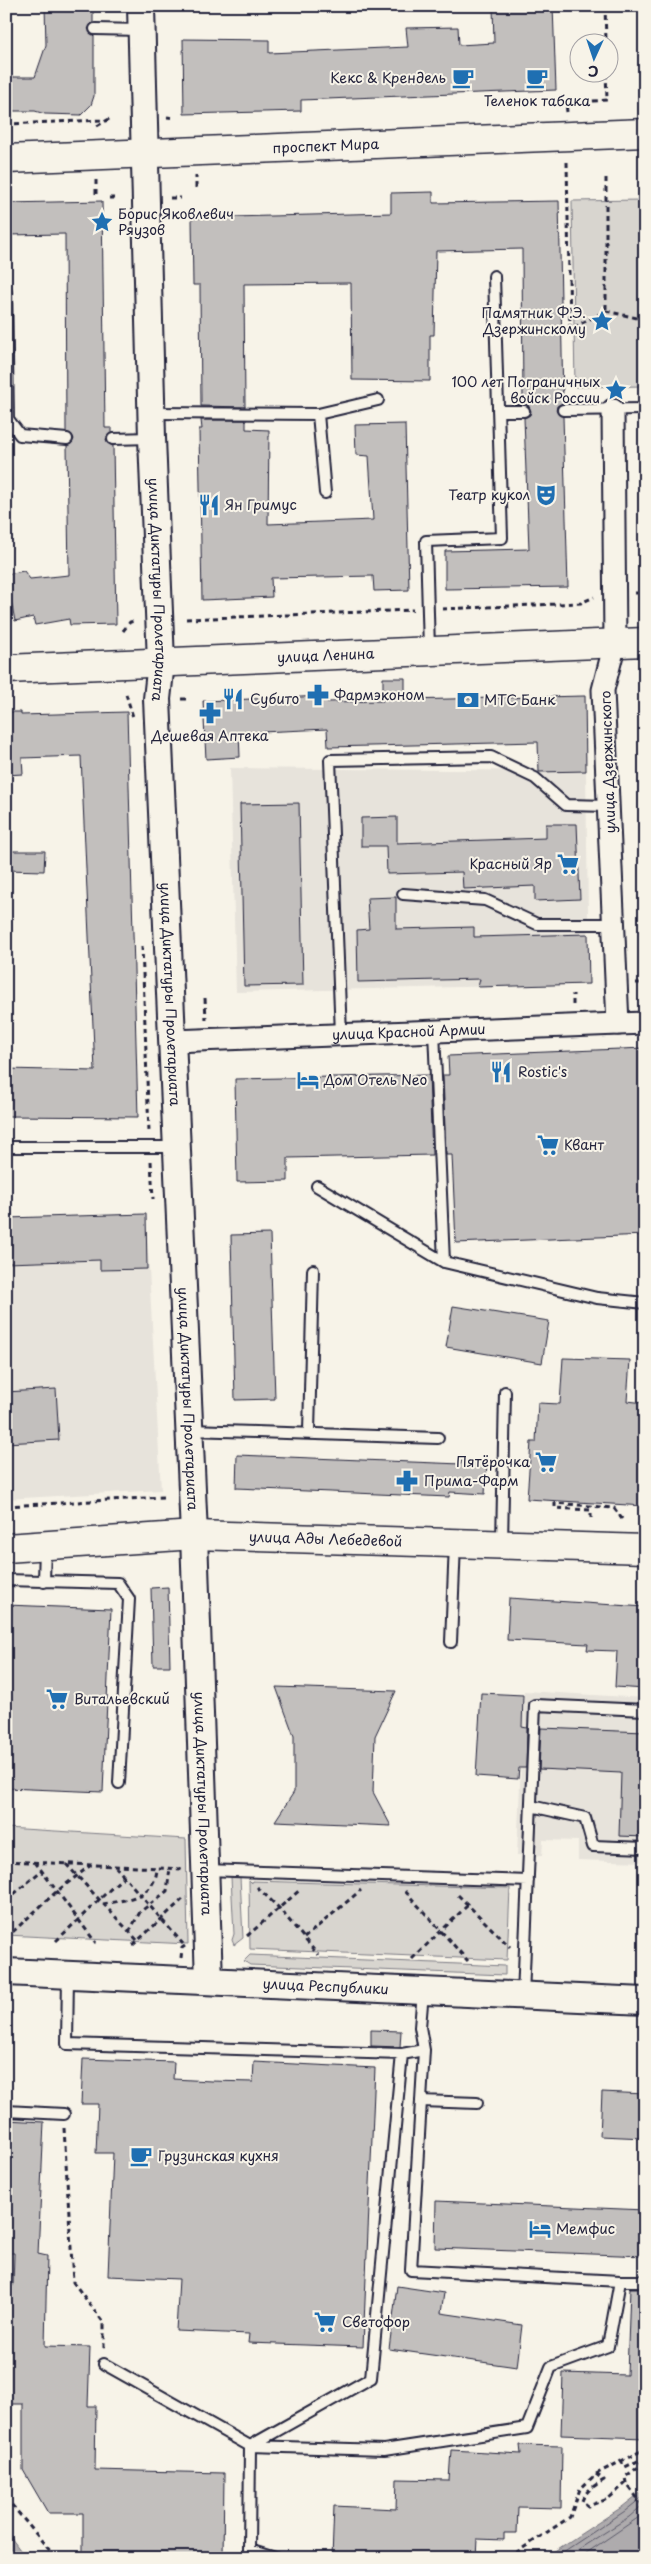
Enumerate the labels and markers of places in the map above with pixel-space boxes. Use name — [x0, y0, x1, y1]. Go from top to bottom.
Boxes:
cafe icon: Кекс & Крендель — [450, 65, 476, 91]
cafe icon: Теленок табака — [524, 65, 550, 91]
place label: Кекс & Крендель — [330, 67, 446, 88]
place label: Теленок табака — [484, 90, 590, 111]
place label: Борис Яковлевич Ряузов — [118, 203, 234, 240]
place icon: Борис Яковлевич Ряузов — [89, 209, 115, 235]
place label: Памятник Ф.Э. Дзержинскому — [482, 302, 586, 339]
place icon: Памятник Ф.Э. Дзержинскому — [589, 308, 615, 334]
place label: 100 лет Пограничных войск России — [452, 371, 600, 408]
place icon: 100 лет Пограничных войск России — [603, 377, 629, 403]
theatre icon: Театр кукол — [533, 482, 559, 508]
place label: Театр кукол — [448, 484, 530, 505]
restaurant icon: Ян Гримус — [196, 492, 222, 518]
place label: Ян Гримус — [225, 494, 297, 515]
pharmacy icon: Фармэконом — [305, 682, 331, 708]
place label: Фармэконом — [334, 684, 425, 705]
restaurant icon: Субито — [220, 686, 246, 712]
bank icon: МТС Банк — [455, 687, 481, 713]
place label: Субито — [250, 688, 299, 709]
place label: МТС Банк — [484, 689, 556, 710]
pharmacy icon: Дешевая Аптека — [197, 700, 223, 726]
place label: Дешевая Аптека — [151, 725, 269, 746]
supermarket icon: Красный Яр — [555, 851, 581, 877]
place label: Красный Яр — [470, 853, 552, 874]
restaurant icon: Rostic's — [488, 1059, 514, 1085]
place label: Rostic's — [518, 1061, 567, 1082]
hotel icon: Дом Отель Neo — [295, 1067, 321, 1093]
place label: Дом Отель Neo — [323, 1069, 428, 1090]
supermarket icon: Квант — [535, 1132, 561, 1158]
place label: Квант — [564, 1134, 605, 1155]
supermarket icon: Пятёрочка — [533, 1449, 559, 1475]
place label: Пятёрочка — [456, 1451, 530, 1472]
pharmacy icon: Прима-Фарм — [394, 1468, 420, 1494]
place label: Прима-Фарм — [424, 1470, 519, 1491]
supermarket icon: Витальевский — [44, 1686, 70, 1712]
place label: Витальевский — [74, 1688, 170, 1709]
cafe icon: Грузинская кухня — [128, 2143, 154, 2169]
place label: Грузинская кухня — [158, 2145, 279, 2166]
hotel icon: Мемфис — [527, 2216, 553, 2242]
place label: Мемфис — [556, 2218, 615, 2239]
supermarket icon: Светофор — [312, 2309, 338, 2335]
place label: Светофор — [342, 2311, 410, 2332]

